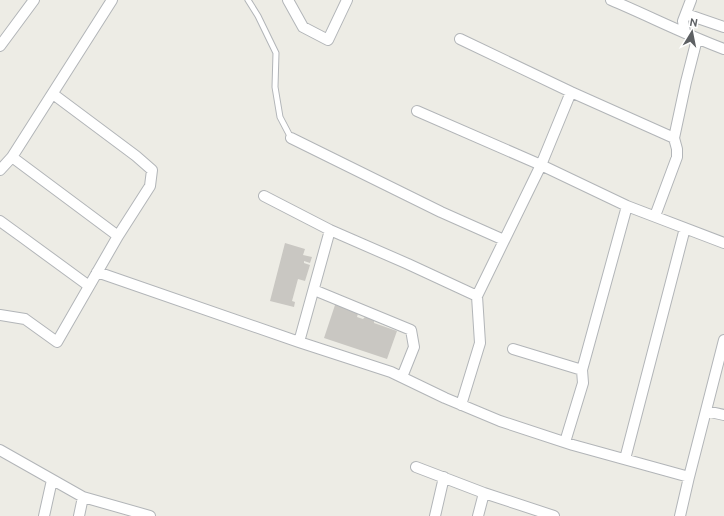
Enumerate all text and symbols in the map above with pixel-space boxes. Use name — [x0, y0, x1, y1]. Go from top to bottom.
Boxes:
north arrow — [672, 12, 712, 52]
text: N — [689, 16, 699, 29]

